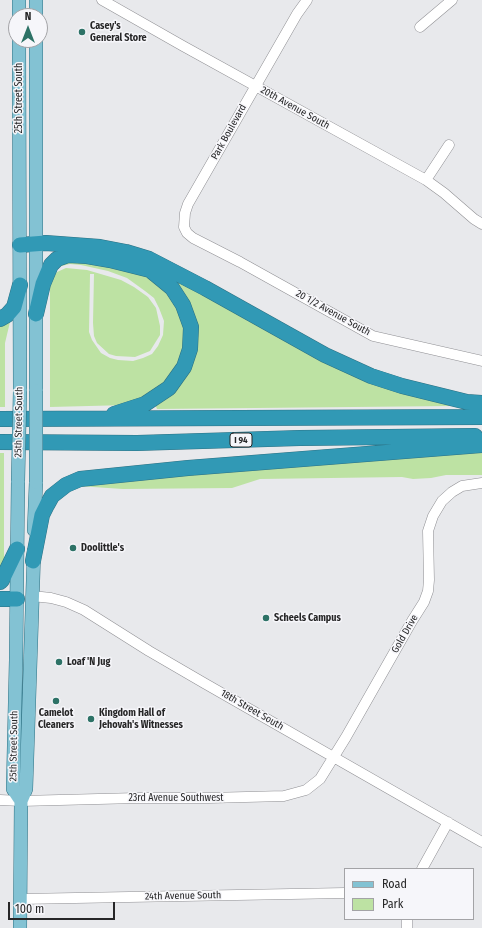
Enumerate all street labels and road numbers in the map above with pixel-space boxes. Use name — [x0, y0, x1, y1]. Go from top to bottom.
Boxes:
street label: 25th Street South — [13, 63, 25, 133]
street label: 20th Avenue South — [258, 84, 332, 132]
street label: Park Boulevard — [209, 102, 249, 162]
street label: 20 1/2 Avenue South — [294, 288, 372, 338]
street label: 25th Street South — [12, 387, 26, 457]
road number: I 94 — [230, 433, 252, 447]
street label: Gold Drive — [389, 613, 421, 655]
street label: 18th Street South — [218, 687, 286, 733]
street label: 25th Street South — [7, 711, 21, 781]
street label: 23rd Avenue Southwest — [128, 792, 224, 804]
street label: 24th Avenue South — [145, 889, 221, 903]

